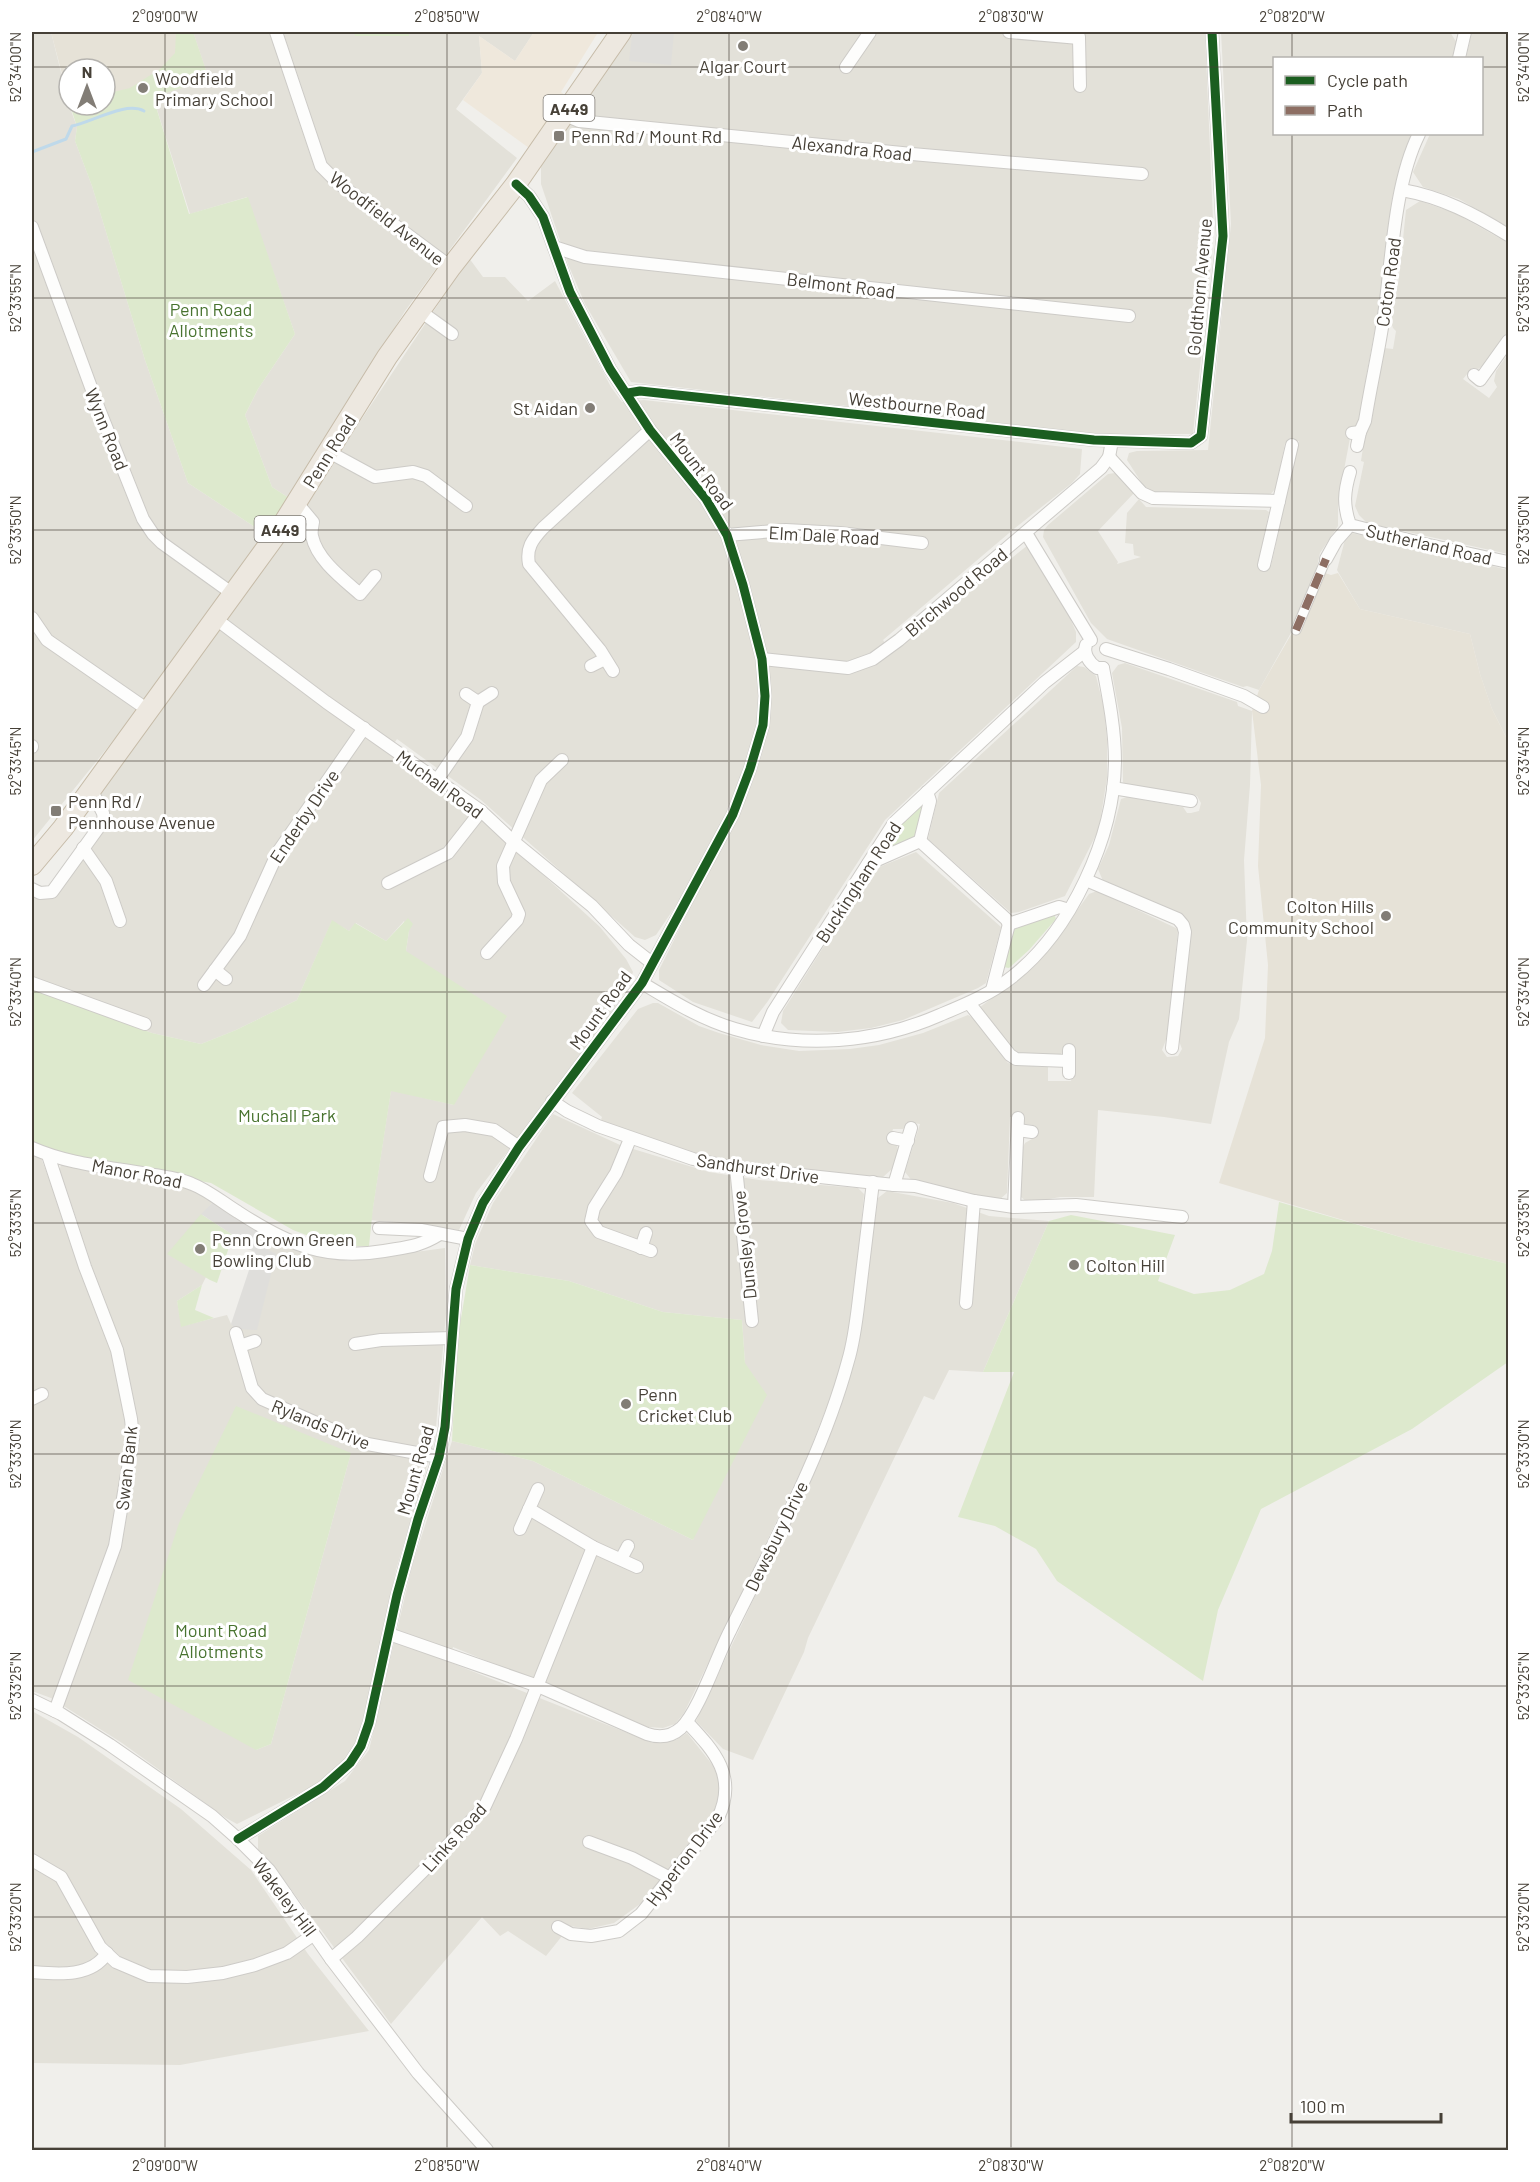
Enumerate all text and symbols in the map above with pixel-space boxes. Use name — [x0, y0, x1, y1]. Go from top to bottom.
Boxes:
text: 2°09'00"W — [132, 7, 198, 25]
text: 2°08'50"W — [414, 7, 480, 25]
text: 2°08'40"W — [696, 7, 762, 25]
text: 2°08'30"W — [978, 7, 1044, 25]
text: 2°08'20"W — [1259, 7, 1325, 25]
text: 52°34'00"N — [6, 32, 24, 102]
text: 52°34'00"N — [1514, 32, 1532, 102]
marker: Algar Court — [736, 39, 750, 53]
place label: Algar Court — [699, 55, 787, 77]
north arrow — [57, 57, 117, 117]
legend — [1273, 57, 1483, 135]
text: N — [82, 62, 92, 81]
place label: Woodfield Primary School — [155, 67, 273, 110]
text: Cycle path — [1327, 69, 1408, 91]
marker: Woodfield Primary School — [136, 81, 150, 95]
road number: A449 — [544, 95, 594, 121]
text: Path — [1327, 99, 1363, 121]
place label: Penn Rd / Mount Rd — [571, 125, 722, 147]
marker: Penn Rd / Mount Rd — [552, 129, 566, 143]
street label: Alexandra Road — [791, 131, 913, 165]
street label: Woodfield Avenue — [325, 166, 449, 270]
street label: Goldthorn Avenue — [1182, 217, 1216, 357]
street label: Coton Road — [1371, 236, 1405, 328]
text: 52°33'55"N — [6, 264, 24, 332]
text: 52°33'55"N — [1514, 264, 1532, 332]
street label: Belmont Road — [785, 267, 897, 303]
park label: Penn Road Allotments — [169, 298, 253, 341]
street label: Wynn Road — [81, 385, 133, 473]
street label: Westbourne Road — [847, 387, 987, 423]
place label: St Aidan — [513, 397, 578, 419]
marker: St Aidan — [583, 401, 597, 415]
street label: Penn Road — [298, 410, 360, 492]
street label: Mount Road — [666, 428, 738, 514]
text: 52°33'50"N — [6, 495, 24, 565]
text: 52°33'50"N — [1514, 495, 1532, 565]
road number: A449 — [254, 516, 306, 542]
street label: Sutherland Road — [1364, 519, 1494, 569]
street label: Elm Dale Road — [768, 521, 880, 549]
street label: Birchwood Road — [900, 543, 1012, 641]
text: 52°33'45"N — [6, 727, 24, 795]
text: 52°33'45"N — [1514, 727, 1532, 795]
street label: Muchall Road — [392, 745, 488, 823]
street label: Enderby Drive — [265, 765, 343, 867]
place label: Penn Rd / Pennhouse Avenue — [68, 790, 215, 833]
marker: Penn Rd / Pennhouse Avenue — [49, 804, 63, 818]
street label: Buckingham Road — [811, 817, 905, 947]
place label: Colton Hills Community School — [1228, 895, 1374, 938]
marker: Colton Hills Community School — [1379, 909, 1393, 923]
text: 52°33'40"N — [6, 957, 24, 1027]
text: 52°33'40"N — [1514, 957, 1532, 1027]
street label: Mount Road — [564, 966, 636, 1054]
park label: Muchall Park — [238, 1104, 336, 1126]
street label: Sandhurst Drive — [695, 1148, 821, 1188]
street label: Manor Road — [90, 1153, 184, 1193]
text: 52°33'35"N — [6, 1189, 24, 1257]
text: 52°33'35"N — [1514, 1189, 1532, 1257]
street label: Dunsley Grove — [727, 1190, 761, 1300]
place label: Penn Crown Green Bowling Club — [212, 1228, 354, 1271]
marker: Penn Crown Green Bowling Club — [193, 1242, 207, 1256]
place label: Colton Hill — [1086, 1254, 1165, 1276]
marker: Colton Hill — [1067, 1258, 1081, 1272]
place label: Penn Cricket Club — [638, 1383, 732, 1426]
street label: Rylands Drive — [268, 1394, 374, 1454]
marker: Penn Cricket Club — [619, 1397, 633, 1411]
text: 52°33'30"N — [6, 1419, 24, 1489]
text: 52°33'30"N — [1514, 1419, 1532, 1489]
street label: Mount Road — [392, 1423, 438, 1517]
street label: Swan Bank — [111, 1425, 141, 1511]
street label: Dewsbury Drive — [740, 1477, 812, 1595]
park label: Mount Road Allotments — [175, 1619, 267, 1662]
text: 52°33'25"N — [6, 1652, 24, 1720]
text: 52°33'25"N — [1514, 1652, 1532, 1720]
street label: Links Road — [417, 1798, 491, 1876]
street label: Hyperion Drive — [641, 1806, 727, 1910]
street label: Wakeley Hill — [248, 1853, 322, 1941]
text: 52°33'20"N — [6, 1882, 24, 1952]
text: 52°33'20"N — [1514, 1882, 1532, 1952]
scale bar — [1291, 2086, 1441, 2124]
text: 100 m — [1300, 2095, 1345, 2117]
text: 2°09'00"W — [132, 2156, 198, 2174]
text: 2°08'50"W — [414, 2156, 480, 2174]
text: 2°08'40"W — [696, 2156, 762, 2174]
text: 2°08'30"W — [978, 2156, 1044, 2174]
text: 2°08'20"W — [1259, 2156, 1325, 2174]

